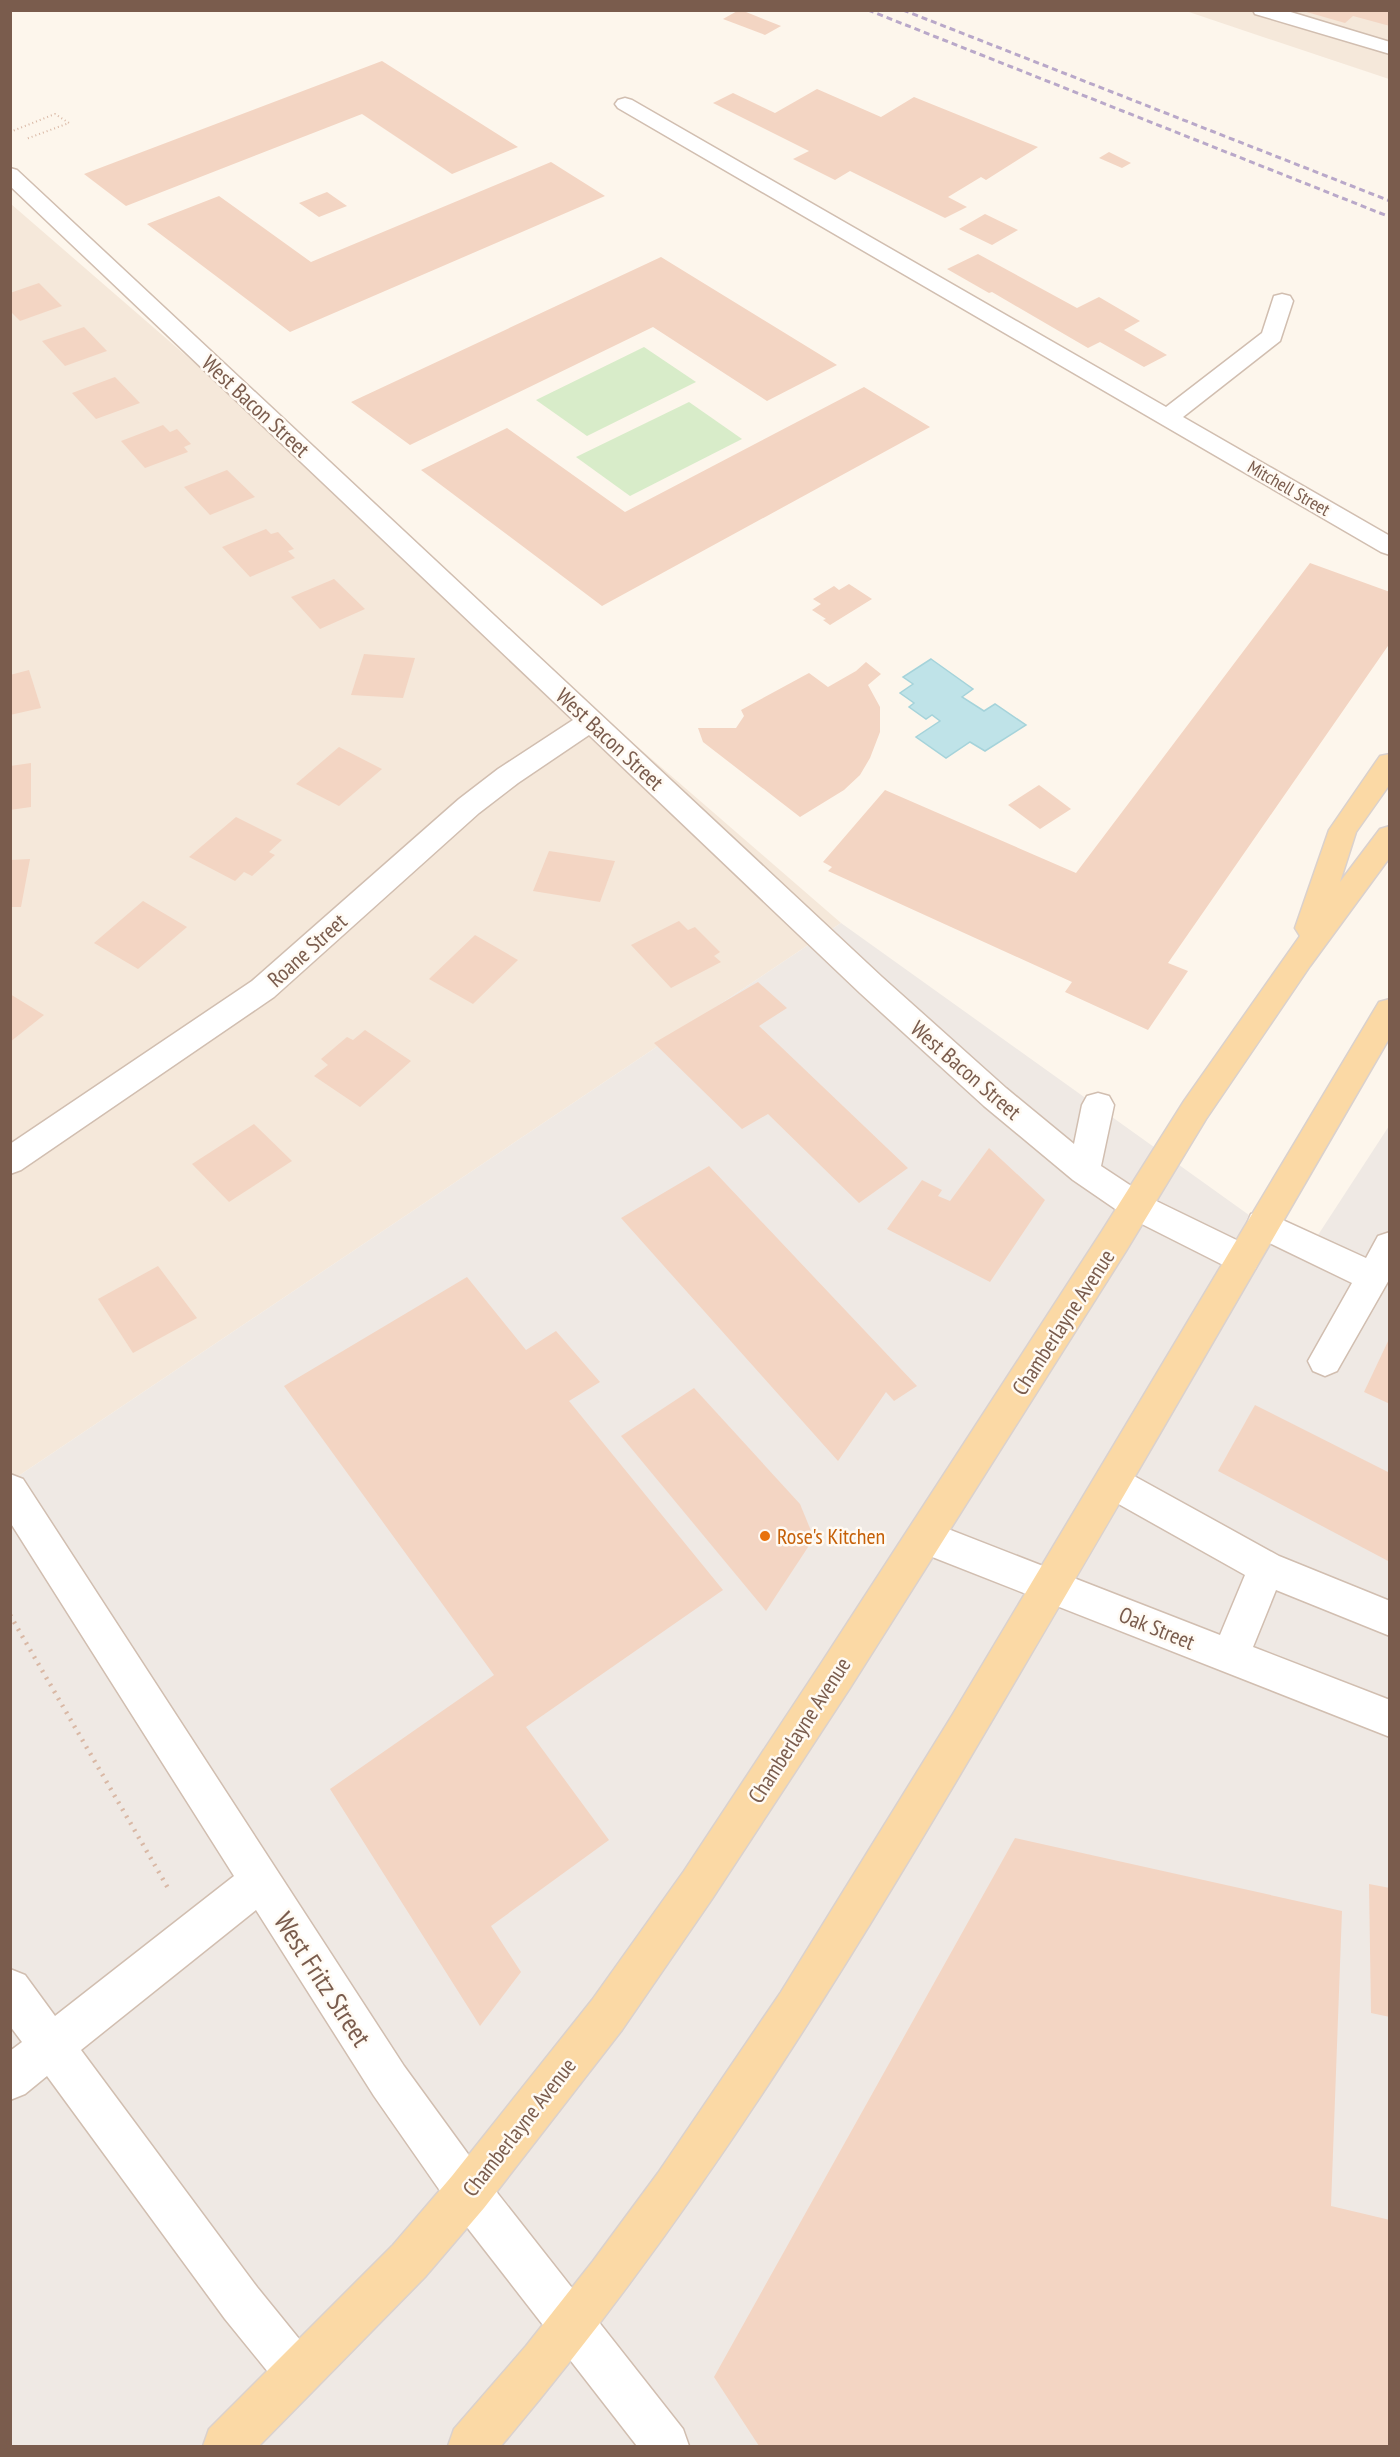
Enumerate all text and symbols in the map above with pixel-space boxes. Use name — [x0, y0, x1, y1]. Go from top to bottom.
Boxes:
street label: West Bacon Street — [196, 349, 316, 463]
street label: Mitchell Street — [1244, 455, 1334, 521]
street label: West Bacon Street — [550, 682, 670, 796]
street label: Roane Street — [262, 907, 352, 993]
street label: West Bacon Street — [905, 1014, 1027, 1126]
street label: Chamberlayne Avenue — [1005, 1244, 1121, 1400]
place label: Rose's Kitchen — [777, 1522, 885, 1550]
marker: Rose's Kitchen — [758, 1529, 772, 1543]
street label: Oak Street — [1115, 1600, 1199, 1656]
street label: Chamberlayne Avenue — [741, 1652, 857, 1808]
street label: West Fritz Street — [267, 1906, 379, 2053]
street label: Chamberlayne Avenue — [456, 2052, 582, 2202]

